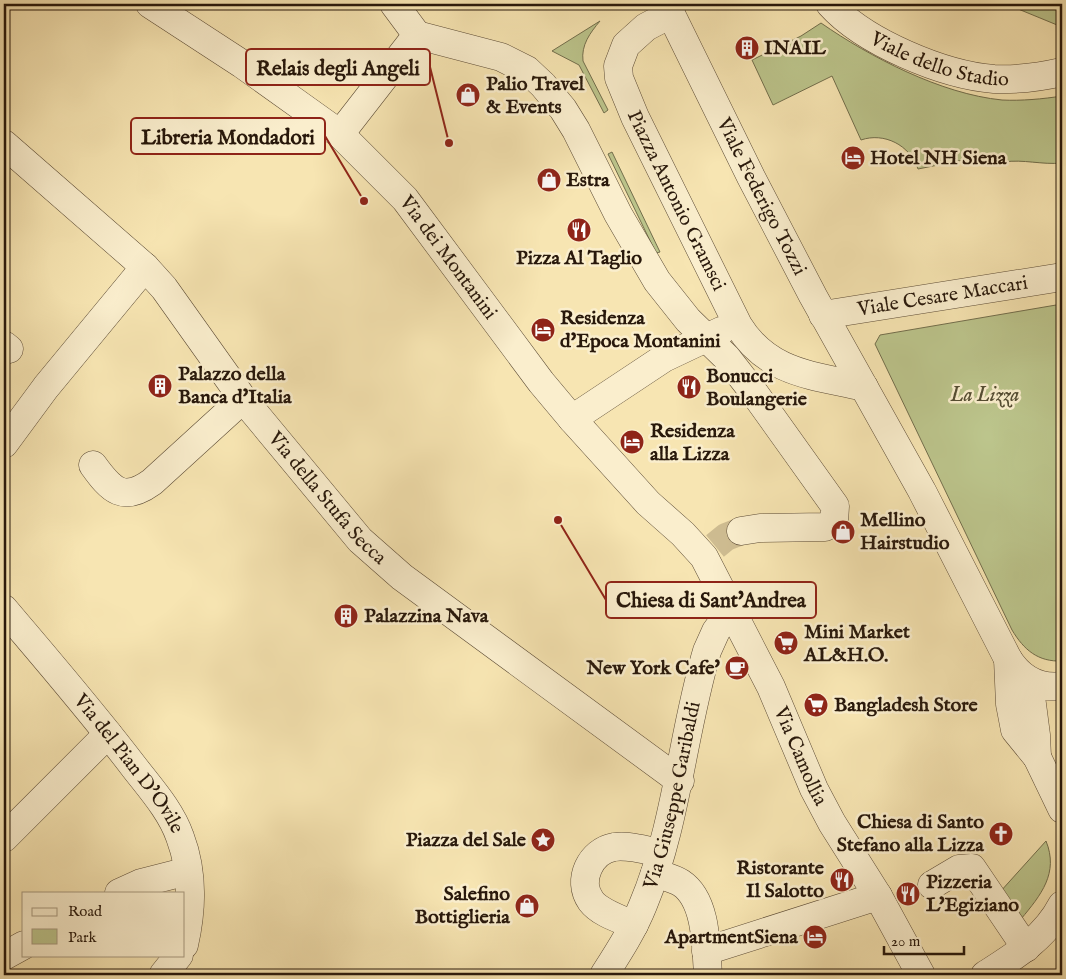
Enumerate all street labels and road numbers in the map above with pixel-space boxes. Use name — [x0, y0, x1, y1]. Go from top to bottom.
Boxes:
street label: Viale dello Stadio — [865, 26, 1009, 92]
street label: Piazza Antonio Gramsci — [621, 107, 732, 295]
street label: Viale Federigo Tozzi — [711, 113, 813, 280]
street label: Via dei Montanini — [394, 190, 503, 325]
street label: Viale Cesare Maccari — [855, 270, 1029, 322]
street label: Via della Stufa Secca — [262, 426, 392, 570]
street label: Via del Pian D'Ovile — [68, 688, 190, 837]
street label: Via Giuseppe Garibaldi — [637, 699, 706, 894]
street label: Via Camollia — [768, 702, 833, 810]

